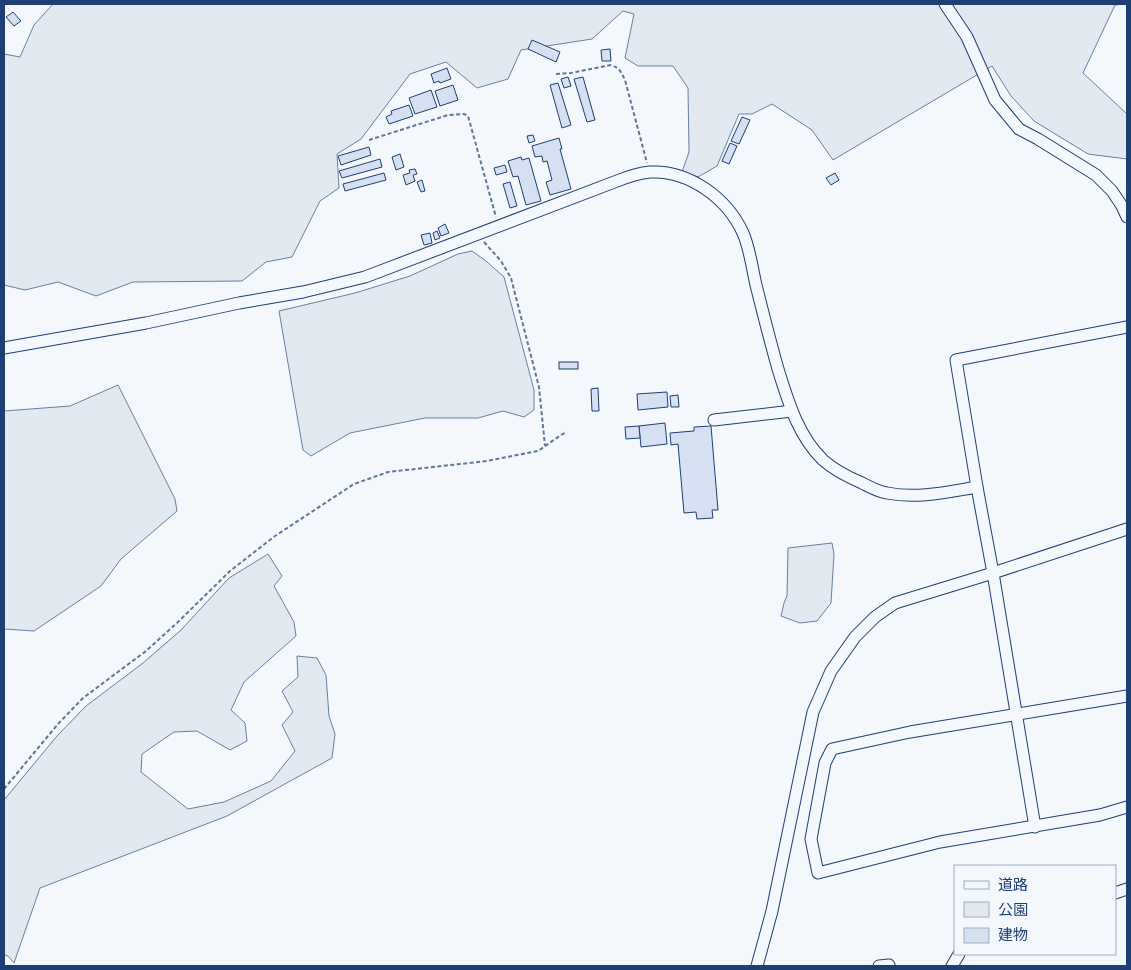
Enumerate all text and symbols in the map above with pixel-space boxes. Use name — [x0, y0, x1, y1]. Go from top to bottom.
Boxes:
legend — [954, 865, 1116, 955]
text: 道路 — [998, 875, 1028, 894]
text: 公園 — [998, 900, 1028, 919]
text: 建物 — [998, 925, 1028, 944]

